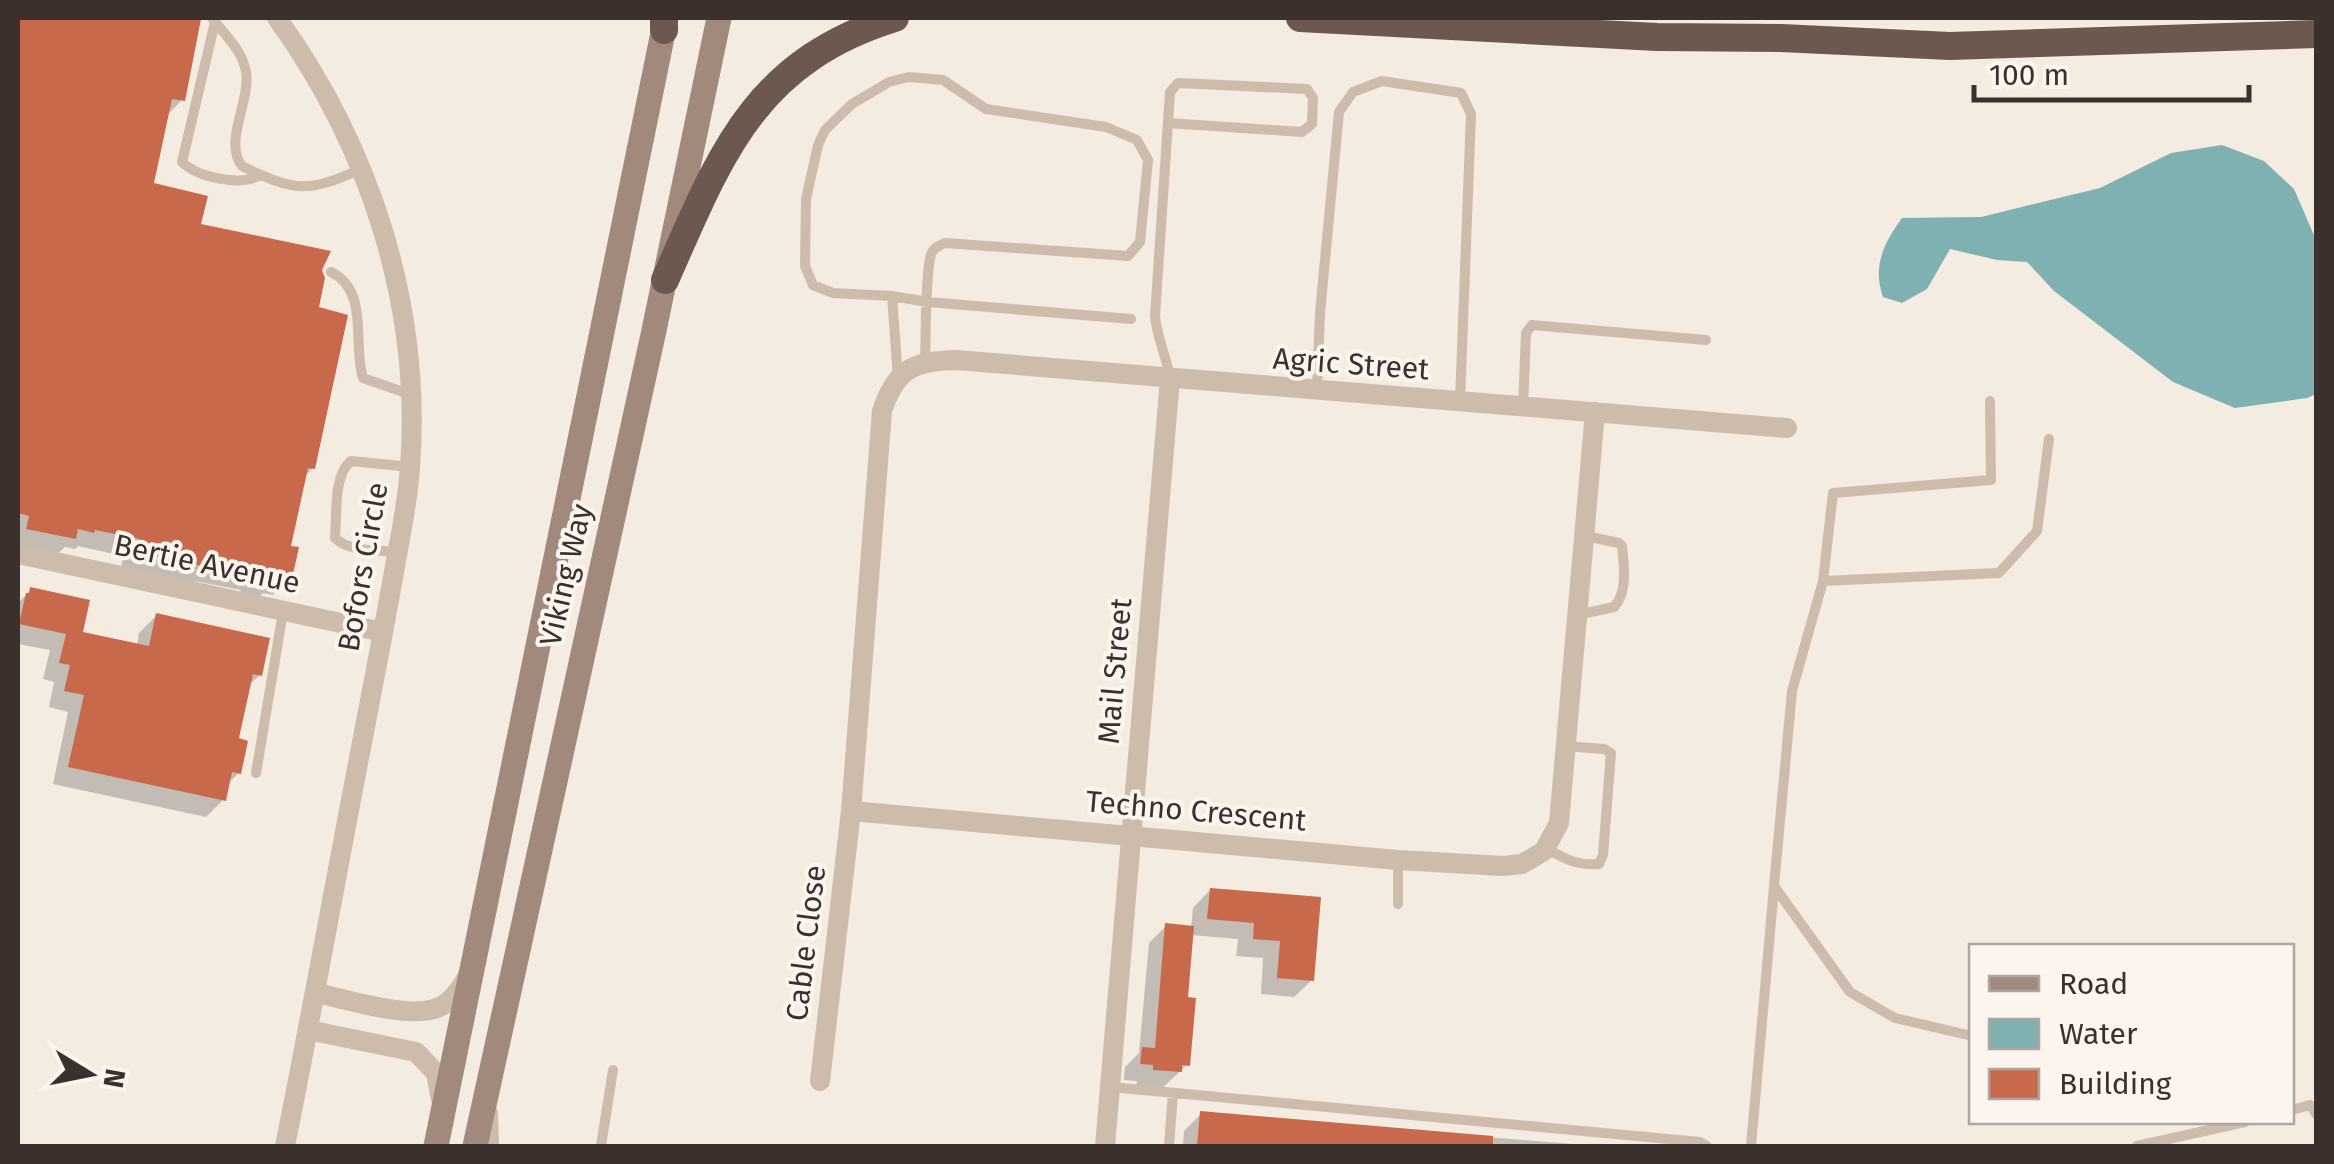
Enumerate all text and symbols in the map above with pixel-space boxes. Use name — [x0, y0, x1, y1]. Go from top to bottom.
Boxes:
scale bar — [1974, 40, 2249, 102]
text: 100 m — [1989, 57, 2069, 93]
street label: Agric Street — [1272, 341, 1430, 387]
street label: Bofors Circle — [330, 479, 396, 655]
street label: Viking Way — [532, 500, 600, 650]
street label: Bertie Avenue — [111, 527, 303, 601]
street label: Mail Street — [1091, 596, 1139, 745]
street label: Techno Crescent — [1084, 783, 1308, 839]
street label: Cable Close — [779, 863, 833, 1023]
legend — [1969, 944, 2294, 1124]
text: Road — [2059, 966, 2128, 1002]
text: Water — [2059, 1016, 2138, 1052]
north arrow — [40, 1024, 140, 1124]
text: N — [96, 1066, 132, 1090]
text: Building — [2059, 1066, 2172, 1102]

